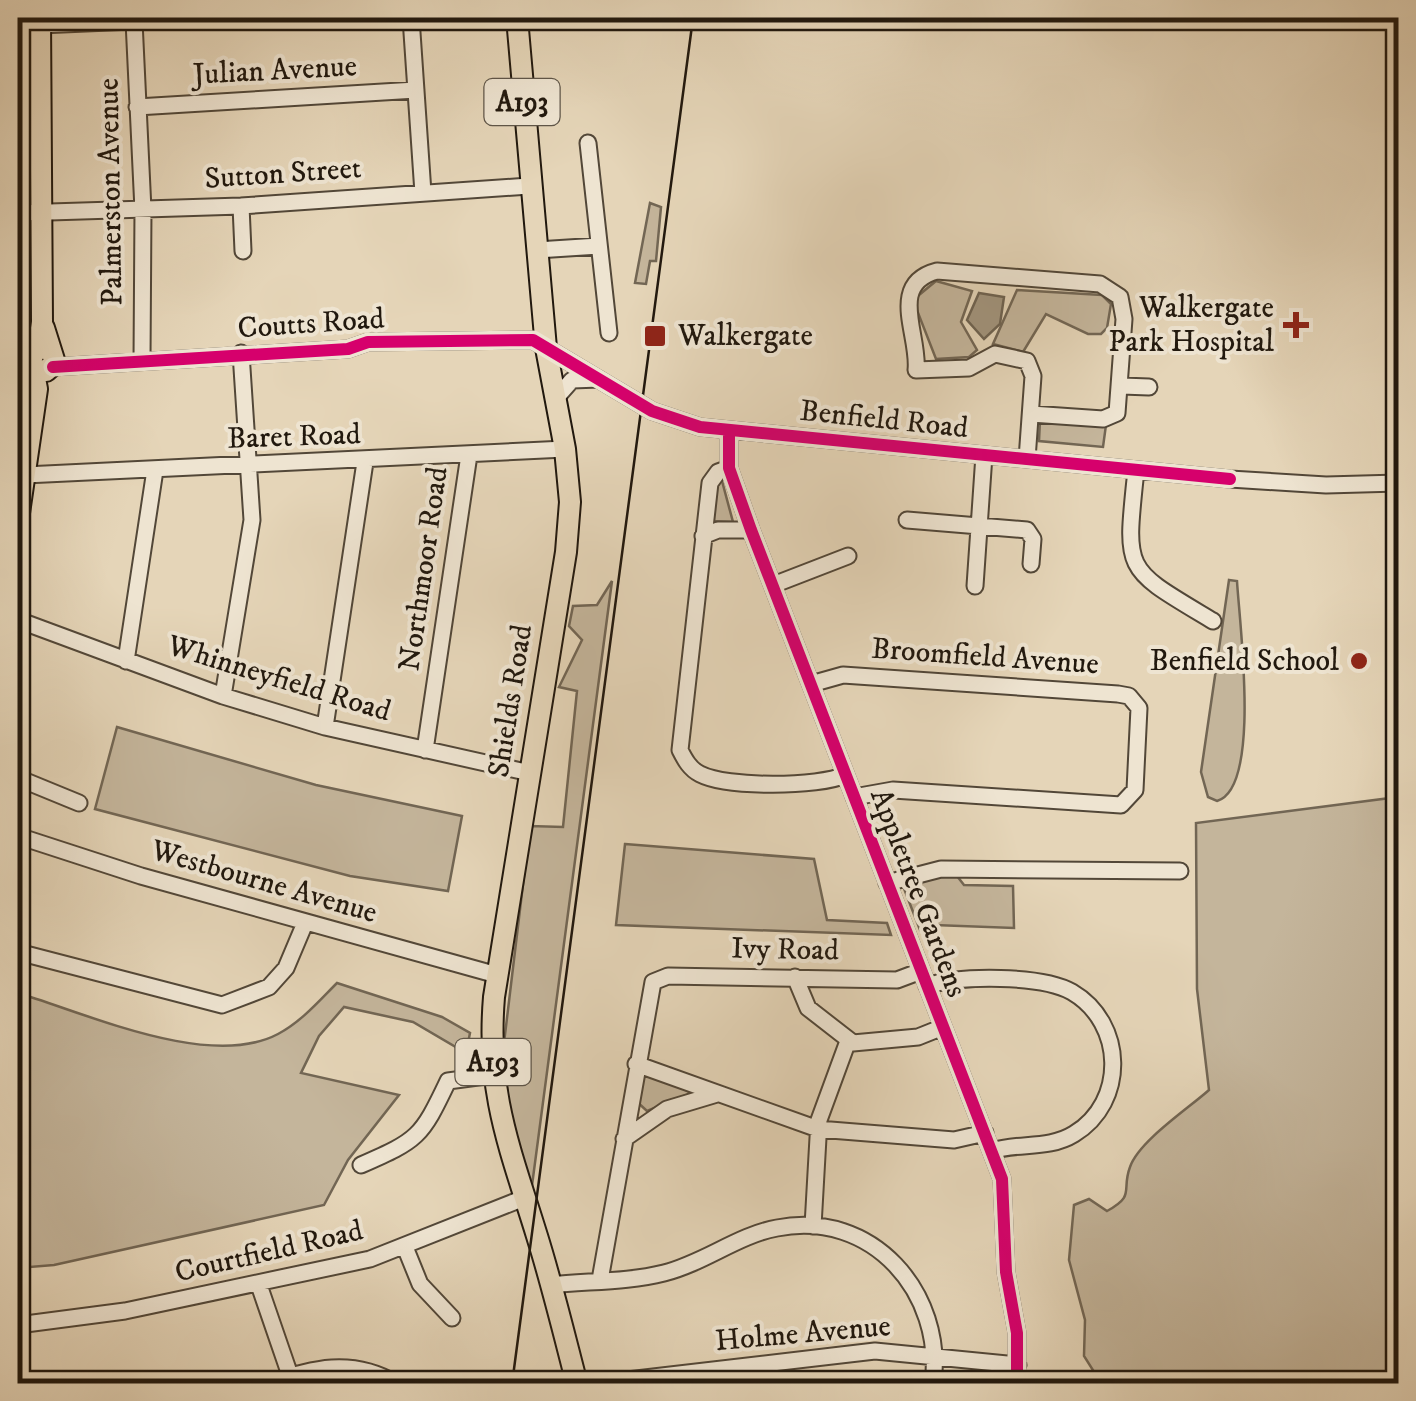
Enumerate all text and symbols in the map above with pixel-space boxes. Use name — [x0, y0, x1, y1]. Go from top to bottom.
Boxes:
street label: Julian Avenue — [189, 48, 358, 94]
street label: Palmerston Avenue — [91, 78, 131, 306]
road number: A193 — [484, 79, 560, 125]
street label: Sutton Street — [203, 150, 363, 198]
place label: Walkergate Park Hospital — [1108, 290, 1274, 361]
street label: Coutts Road — [236, 300, 386, 348]
marker: Walkergate Park Hospital — [1283, 312, 1309, 338]
place label: Walkergate — [677, 318, 813, 355]
marker: Walkergate — [642, 323, 668, 349]
street label: Benfield Road — [798, 393, 970, 447]
street label: Baret Road — [227, 416, 361, 458]
street label: Northmoor Road — [391, 464, 457, 674]
street label: Shields Road — [481, 622, 541, 780]
street label: Whinneyfield Road — [162, 627, 395, 731]
street label: Broomfield Avenue — [870, 631, 1100, 683]
place label: Benfield School — [1150, 643, 1339, 680]
marker: Benfield School — [1348, 650, 1370, 672]
street label: Appletree Gardens — [861, 784, 975, 1002]
street label: Westbourne Avenue — [146, 832, 381, 932]
street label: Ivy Road — [731, 931, 839, 969]
road number: A193 — [456, 1039, 530, 1085]
street label: Courtfield Road — [171, 1212, 367, 1292]
street label: Holme Avenue — [714, 1308, 892, 1360]

